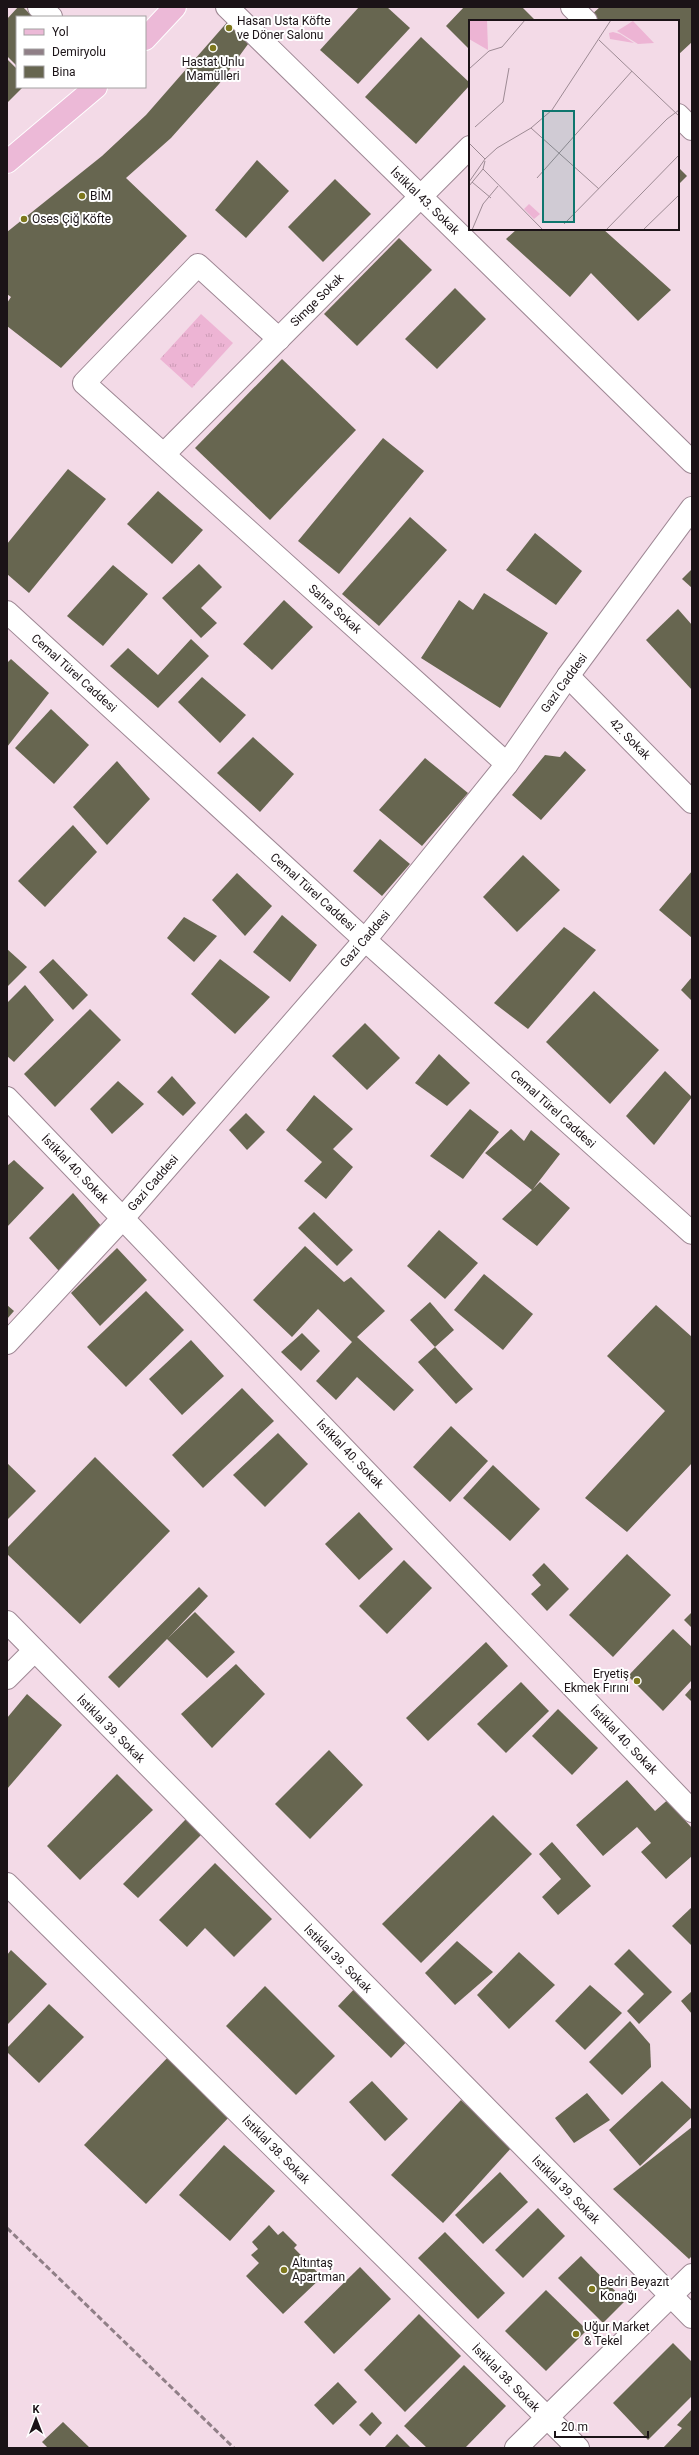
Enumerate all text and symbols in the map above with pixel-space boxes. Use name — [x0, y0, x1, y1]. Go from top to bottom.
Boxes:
place label: Hasan Usta Köfte ve Döner Salonu — [237, 14, 331, 42]
legend — [16, 16, 146, 88]
inset map — [469, 20, 679, 230]
marker: Hasan Usta Köfte ve Döner Salonu — [224, 23, 234, 33]
text: Yol — [52, 25, 69, 39]
marker: Hastat Unlu Mamülleri — [208, 43, 218, 53]
text: Demiryolu — [52, 45, 106, 59]
place label: Hastat Unlu Mamülleri — [182, 55, 244, 83]
text: Bina — [52, 65, 76, 79]
street label: İstiklal 43. Sokak — [388, 164, 464, 238]
place label: BİM — [90, 188, 111, 203]
marker: BİM — [77, 191, 87, 201]
place label: Oses Çiğ Köfte — [32, 212, 111, 226]
marker: Oses Çiğ Köfte — [19, 214, 29, 224]
street label: Simge Sokak — [288, 270, 347, 329]
street label: Sahra Sokak — [306, 582, 365, 637]
street label: Cemal Türel Caddesi — [29, 631, 119, 715]
street label: Gazi Caddesi — [538, 651, 590, 715]
street label: 42. Sokak — [607, 716, 654, 763]
street label: Cemal Türel Caddesi — [268, 850, 358, 934]
street label: Gazi Caddesi — [337, 908, 393, 970]
street label: Cemal Türel Caddesi — [508, 1067, 598, 1151]
street label: İstiklal 40. Sokak — [39, 1131, 113, 1207]
street label: Gazi Caddesi — [125, 1152, 181, 1214]
street label: İstiklal 40. Sokak — [314, 1416, 388, 1492]
place label: Eryetiş Ekmek Fırını — [564, 1667, 629, 1695]
marker: Eryetiş Ekmek Fırını — [632, 1676, 642, 1686]
street label: İstiklal 39. Sokak — [74, 1692, 149, 1766]
street label: İstiklal 40. Sokak — [588, 1702, 662, 1778]
street label: İstiklal 39. Sokak — [301, 1922, 376, 1996]
street label: İstiklal 38. Sokak — [239, 2113, 314, 2187]
street label: İstiklal 39. Sokak — [529, 2153, 604, 2227]
place label: Altıntaş Apartman — [292, 2256, 345, 2284]
marker: Altıntaş Apartman — [279, 2265, 289, 2275]
place label: Bedri Beyazıt Konağı — [600, 2275, 669, 2303]
marker: Bedri Beyazıt Konağı — [587, 2284, 597, 2294]
place label: Uğur Market & Tekel — [584, 2320, 650, 2348]
marker: Uğur Market & Tekel — [571, 2329, 581, 2339]
street label: İstiklal 38. Sokak — [469, 2341, 544, 2415]
north arrow — [16, 2399, 56, 2439]
text: K — [33, 2403, 41, 2416]
scale bar — [555, 2413, 648, 2439]
text: 20 m — [561, 2420, 588, 2434]

